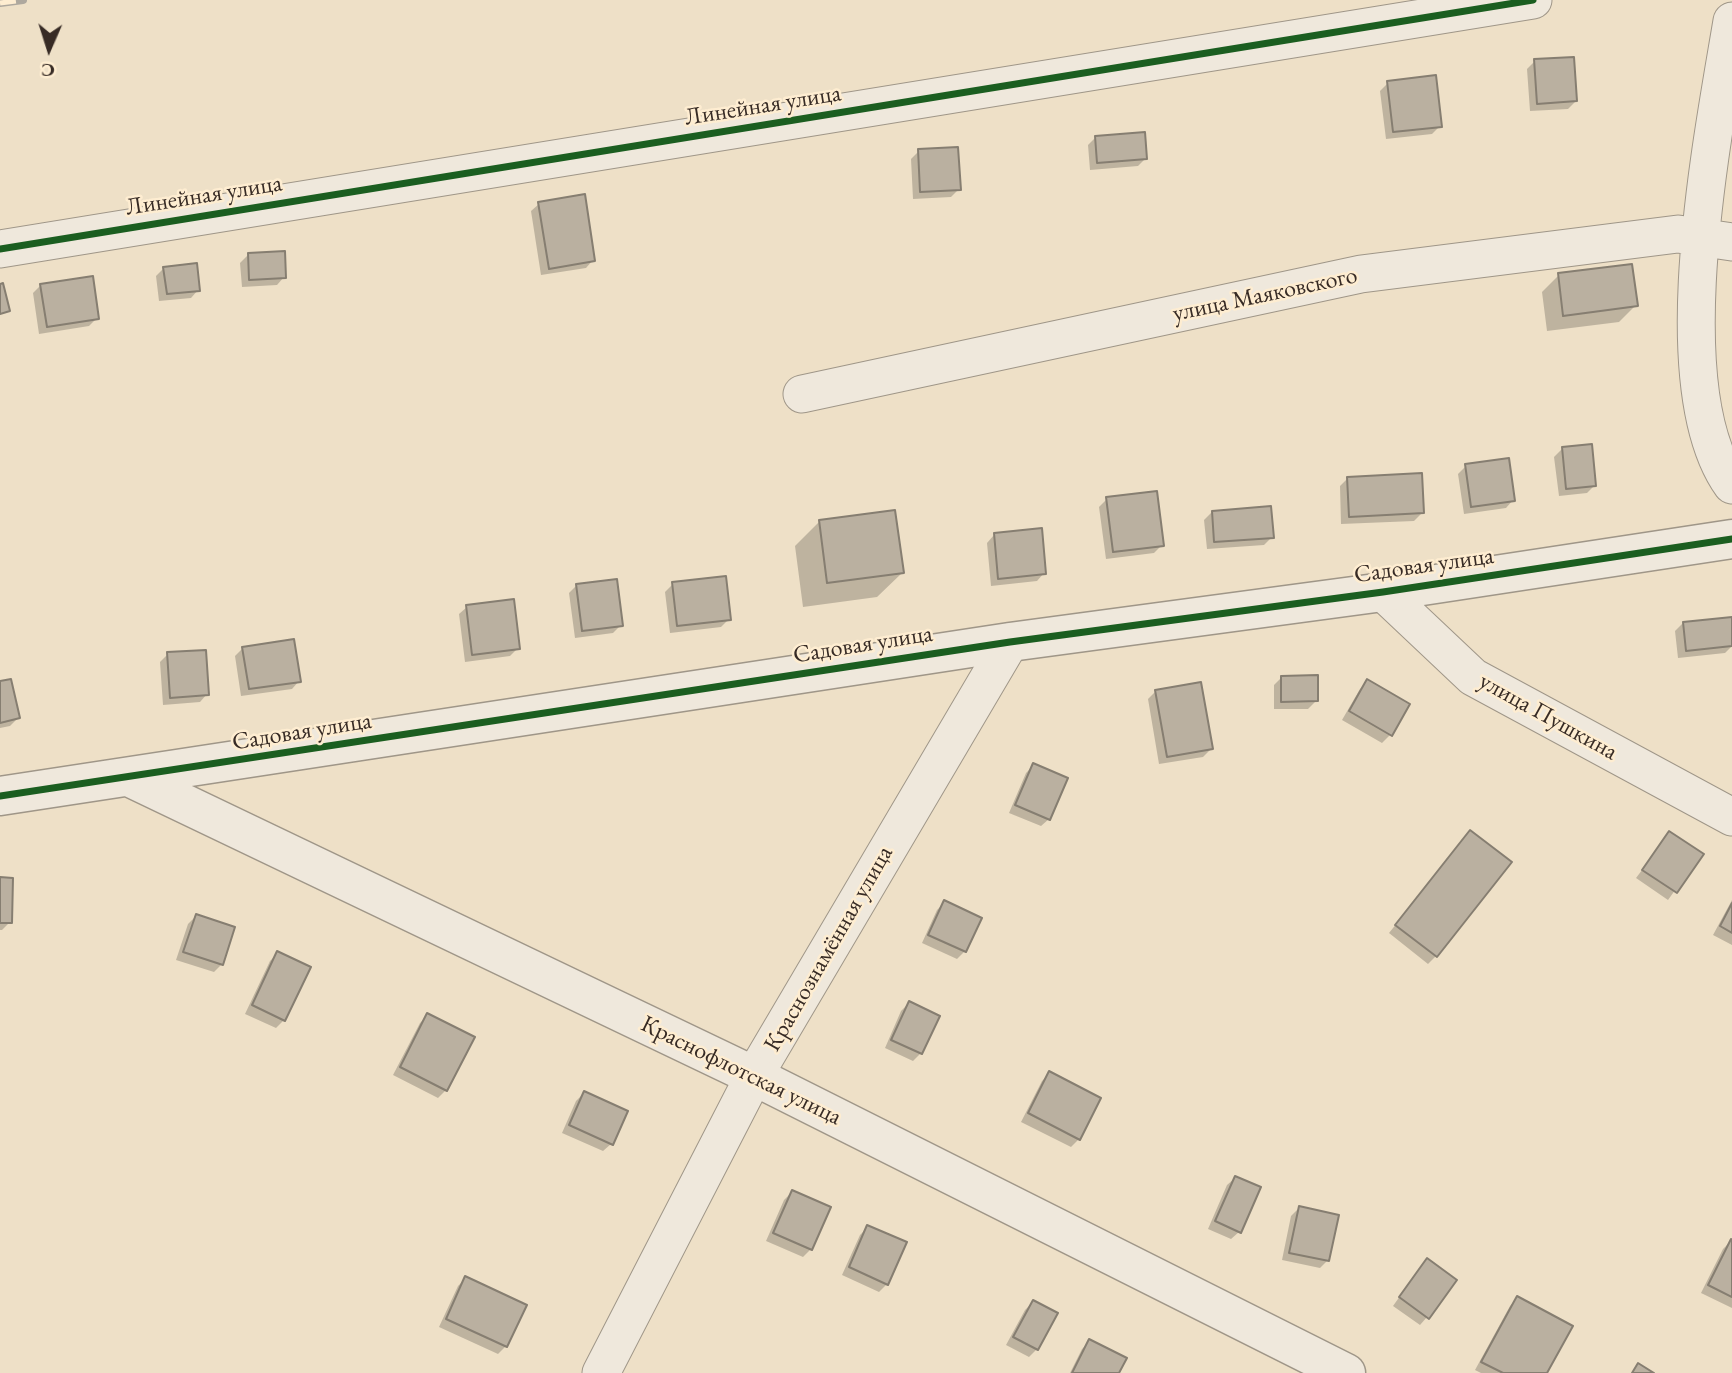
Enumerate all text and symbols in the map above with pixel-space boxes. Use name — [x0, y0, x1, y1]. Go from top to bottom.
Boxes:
north arrow — [14, 14, 84, 84]
text: С — [40, 58, 55, 83]
street label: Линейная улица — [683, 79, 843, 133]
street label: Линейная улица — [124, 169, 284, 223]
street label: улица Маяковского — [1170, 261, 1360, 329]
street label: Садовая улица — [1352, 542, 1496, 590]
street label: Садовая улица — [791, 620, 935, 670]
street label: улица Пушкина — [1474, 667, 1622, 767]
street label: Садовая улица — [230, 707, 374, 757]
street label: Краснознамённая улица — [758, 841, 900, 1057]
street label: Краснофлотская улица — [636, 1010, 846, 1132]

